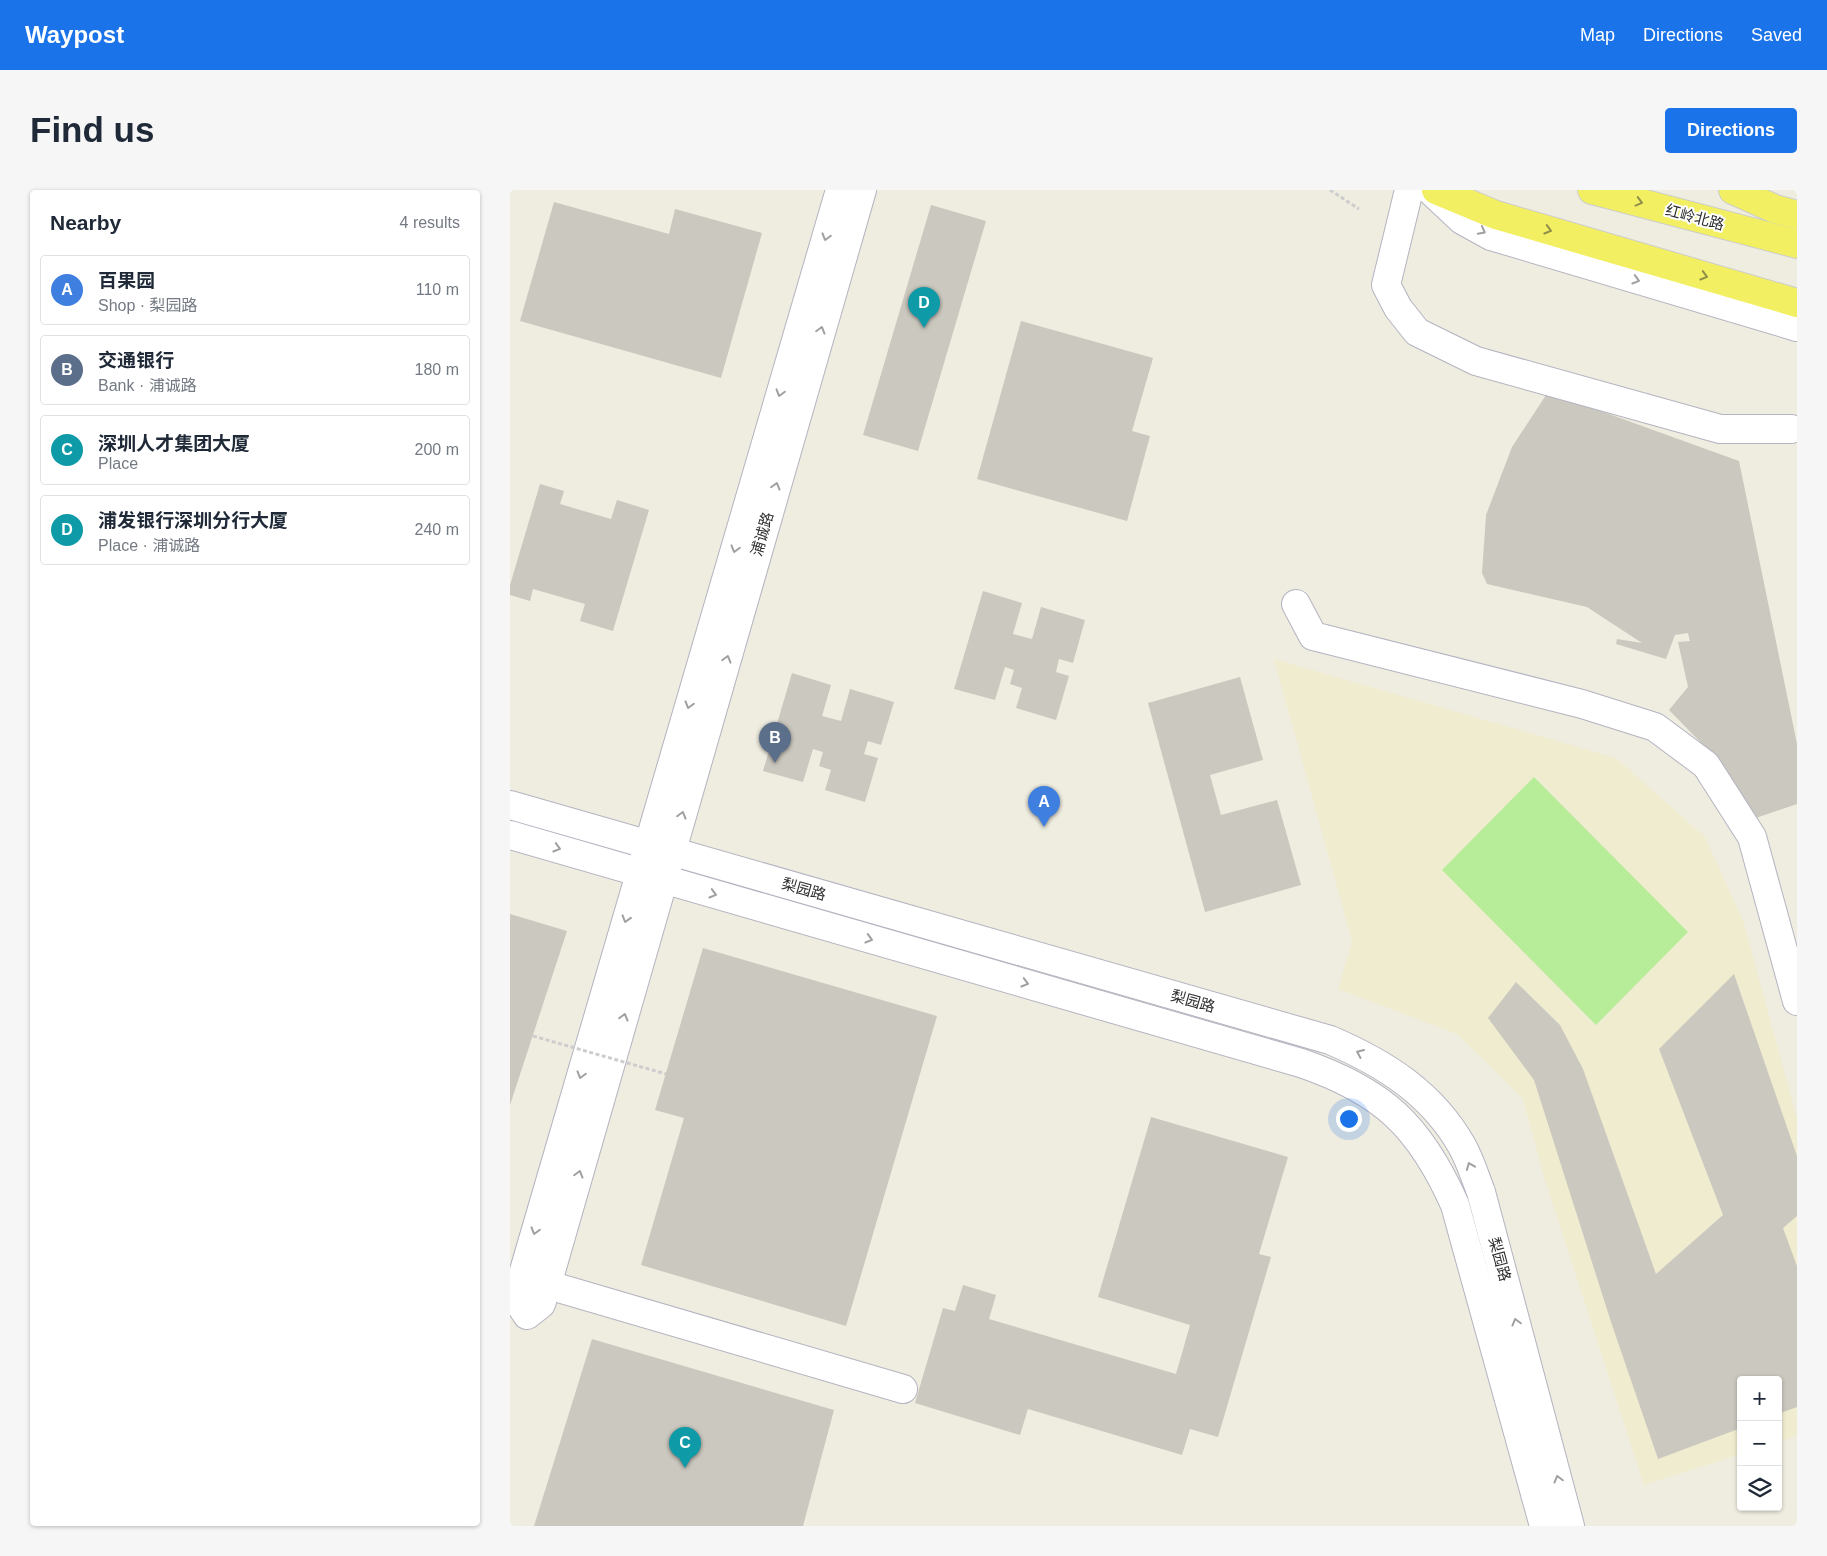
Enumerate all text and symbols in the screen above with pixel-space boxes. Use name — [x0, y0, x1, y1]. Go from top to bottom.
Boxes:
text: Waypost — [25, 21, 124, 48]
text: Map — [1580, 25, 1615, 45]
text: Directions — [1643, 25, 1723, 45]
text: Saved — [1751, 25, 1802, 45]
button: Directions — [1665, 108, 1797, 153]
text: Find us — [30, 110, 154, 149]
one-way arrow — [1635, 197, 1643, 207]
street label: 红岭北路 — [1664, 201, 1726, 233]
text: Nearby — [50, 211, 121, 234]
text: 4 results — [400, 214, 460, 231]
one-way arrow — [1477, 224, 1486, 234]
one-way arrow — [1543, 224, 1551, 234]
one-way arrow — [821, 232, 831, 240]
text: 百果园 — [98, 270, 155, 291]
one-way arrow — [1699, 270, 1707, 280]
one-way arrow — [1632, 274, 1640, 284]
text: A — [61, 281, 73, 298]
text: 110 m — [416, 281, 459, 298]
pin: D — [908, 287, 940, 328]
text: Shop · 梨园路 — [98, 297, 198, 314]
one-way arrow — [816, 326, 826, 335]
text: 交通银行 — [98, 350, 174, 371]
text: B — [61, 361, 73, 378]
text: 180 m — [415, 361, 459, 378]
text: Bank · 浦诚路 — [98, 377, 197, 394]
one-way arrow — [776, 388, 786, 396]
text: 深圳人才集团大厦 — [98, 433, 250, 454]
text: C — [61, 441, 73, 458]
text: 200 m — [415, 441, 459, 458]
text: Place — [98, 455, 138, 472]
one-way arrow — [771, 483, 781, 491]
text: 浦发银行深圳分行大厦 — [98, 510, 288, 531]
street label: 浦诚路 — [748, 510, 776, 558]
text: D — [61, 521, 73, 538]
text: 240 m — [415, 521, 459, 538]
text: Place · 浦诚路 — [98, 537, 200, 554]
one-way arrow — [730, 544, 740, 552]
one-way arrow — [721, 656, 731, 664]
one-way arrow — [684, 700, 695, 709]
pin: B — [759, 722, 791, 763]
pin: A — [1028, 786, 1060, 827]
one-way arrow — [676, 812, 686, 820]
one-way arrow — [552, 843, 560, 853]
street label: 梨园路 — [780, 875, 828, 903]
one-way arrow — [708, 888, 717, 898]
one-way arrow — [622, 914, 632, 923]
one-way arrow — [864, 933, 873, 943]
one-way arrow — [1021, 978, 1029, 988]
street label: 梨园路 — [1169, 987, 1217, 1015]
one-way arrow — [618, 1014, 628, 1022]
one-way arrow — [1356, 1048, 1365, 1059]
one-way arrow — [576, 1070, 586, 1079]
your location — [1336, 1106, 1362, 1132]
one-way arrow — [1466, 1162, 1477, 1171]
one-way arrow — [573, 1170, 583, 1178]
one-way arrow — [530, 1226, 540, 1234]
street label: 梨园路 — [1486, 1235, 1514, 1283]
one-way arrow — [1512, 1318, 1522, 1326]
map controls — [1737, 1376, 1782, 1511]
button: + — [1737, 1376, 1782, 1421]
button: − — [1737, 1421, 1782, 1466]
pin: C — [669, 1427, 701, 1468]
button: layers — [1737, 1466, 1782, 1511]
one-way arrow — [1553, 1474, 1564, 1483]

